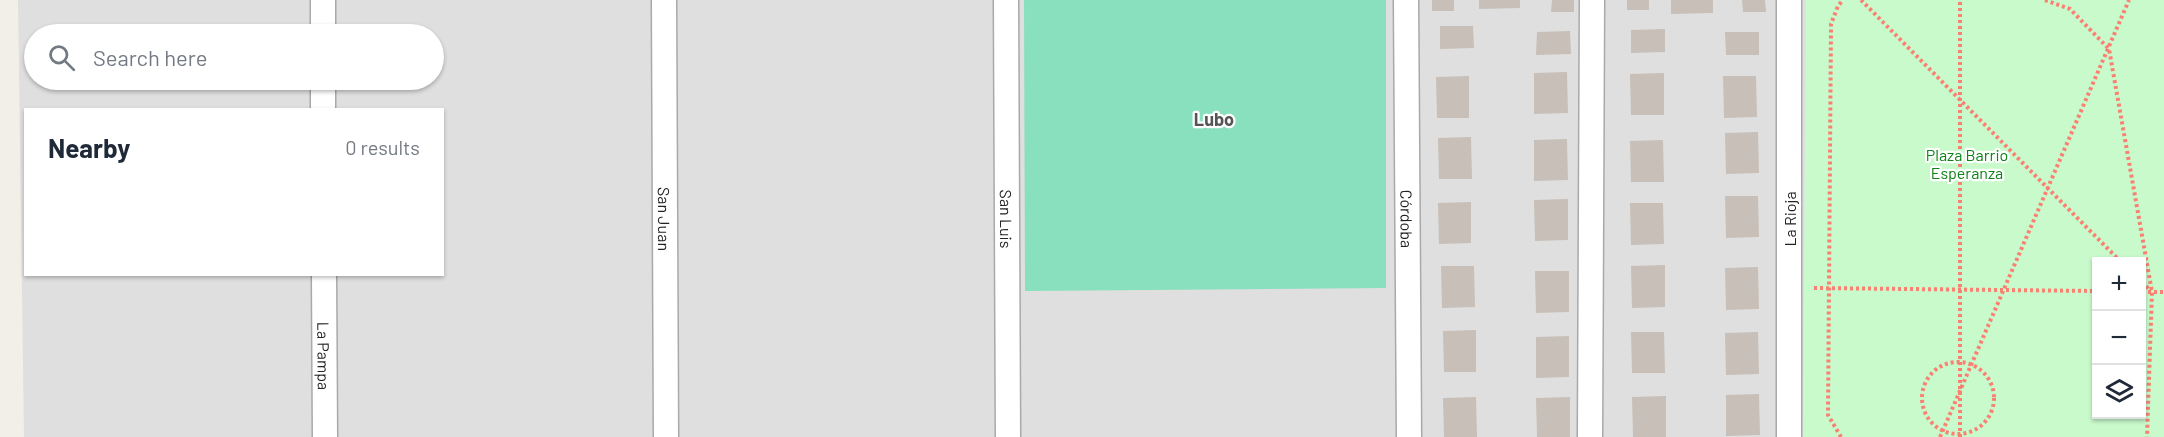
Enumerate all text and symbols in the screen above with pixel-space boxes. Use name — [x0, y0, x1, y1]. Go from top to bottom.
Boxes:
search box — [24, 24, 444, 90]
icon: search — [45, 41, 78, 74]
text: Search here — [93, 44, 207, 70]
district label: Lubo — [1194, 108, 1234, 130]
text: Nearby — [48, 132, 130, 163]
text: 0 results — [345, 135, 420, 159]
park label: Plaza Barrio Esperanza — [1926, 145, 2008, 182]
street label: San Juan — [655, 187, 675, 251]
street label: San Luis — [997, 190, 1017, 248]
street label: Córdoba — [1398, 190, 1417, 248]
street label: La Rioja — [1780, 191, 1799, 247]
map controls — [2092, 257, 2146, 419]
button: + — [2092, 257, 2146, 311]
button: − — [2092, 311, 2146, 365]
street label: La Pampa — [315, 322, 334, 390]
button: layers — [2092, 365, 2146, 419]

